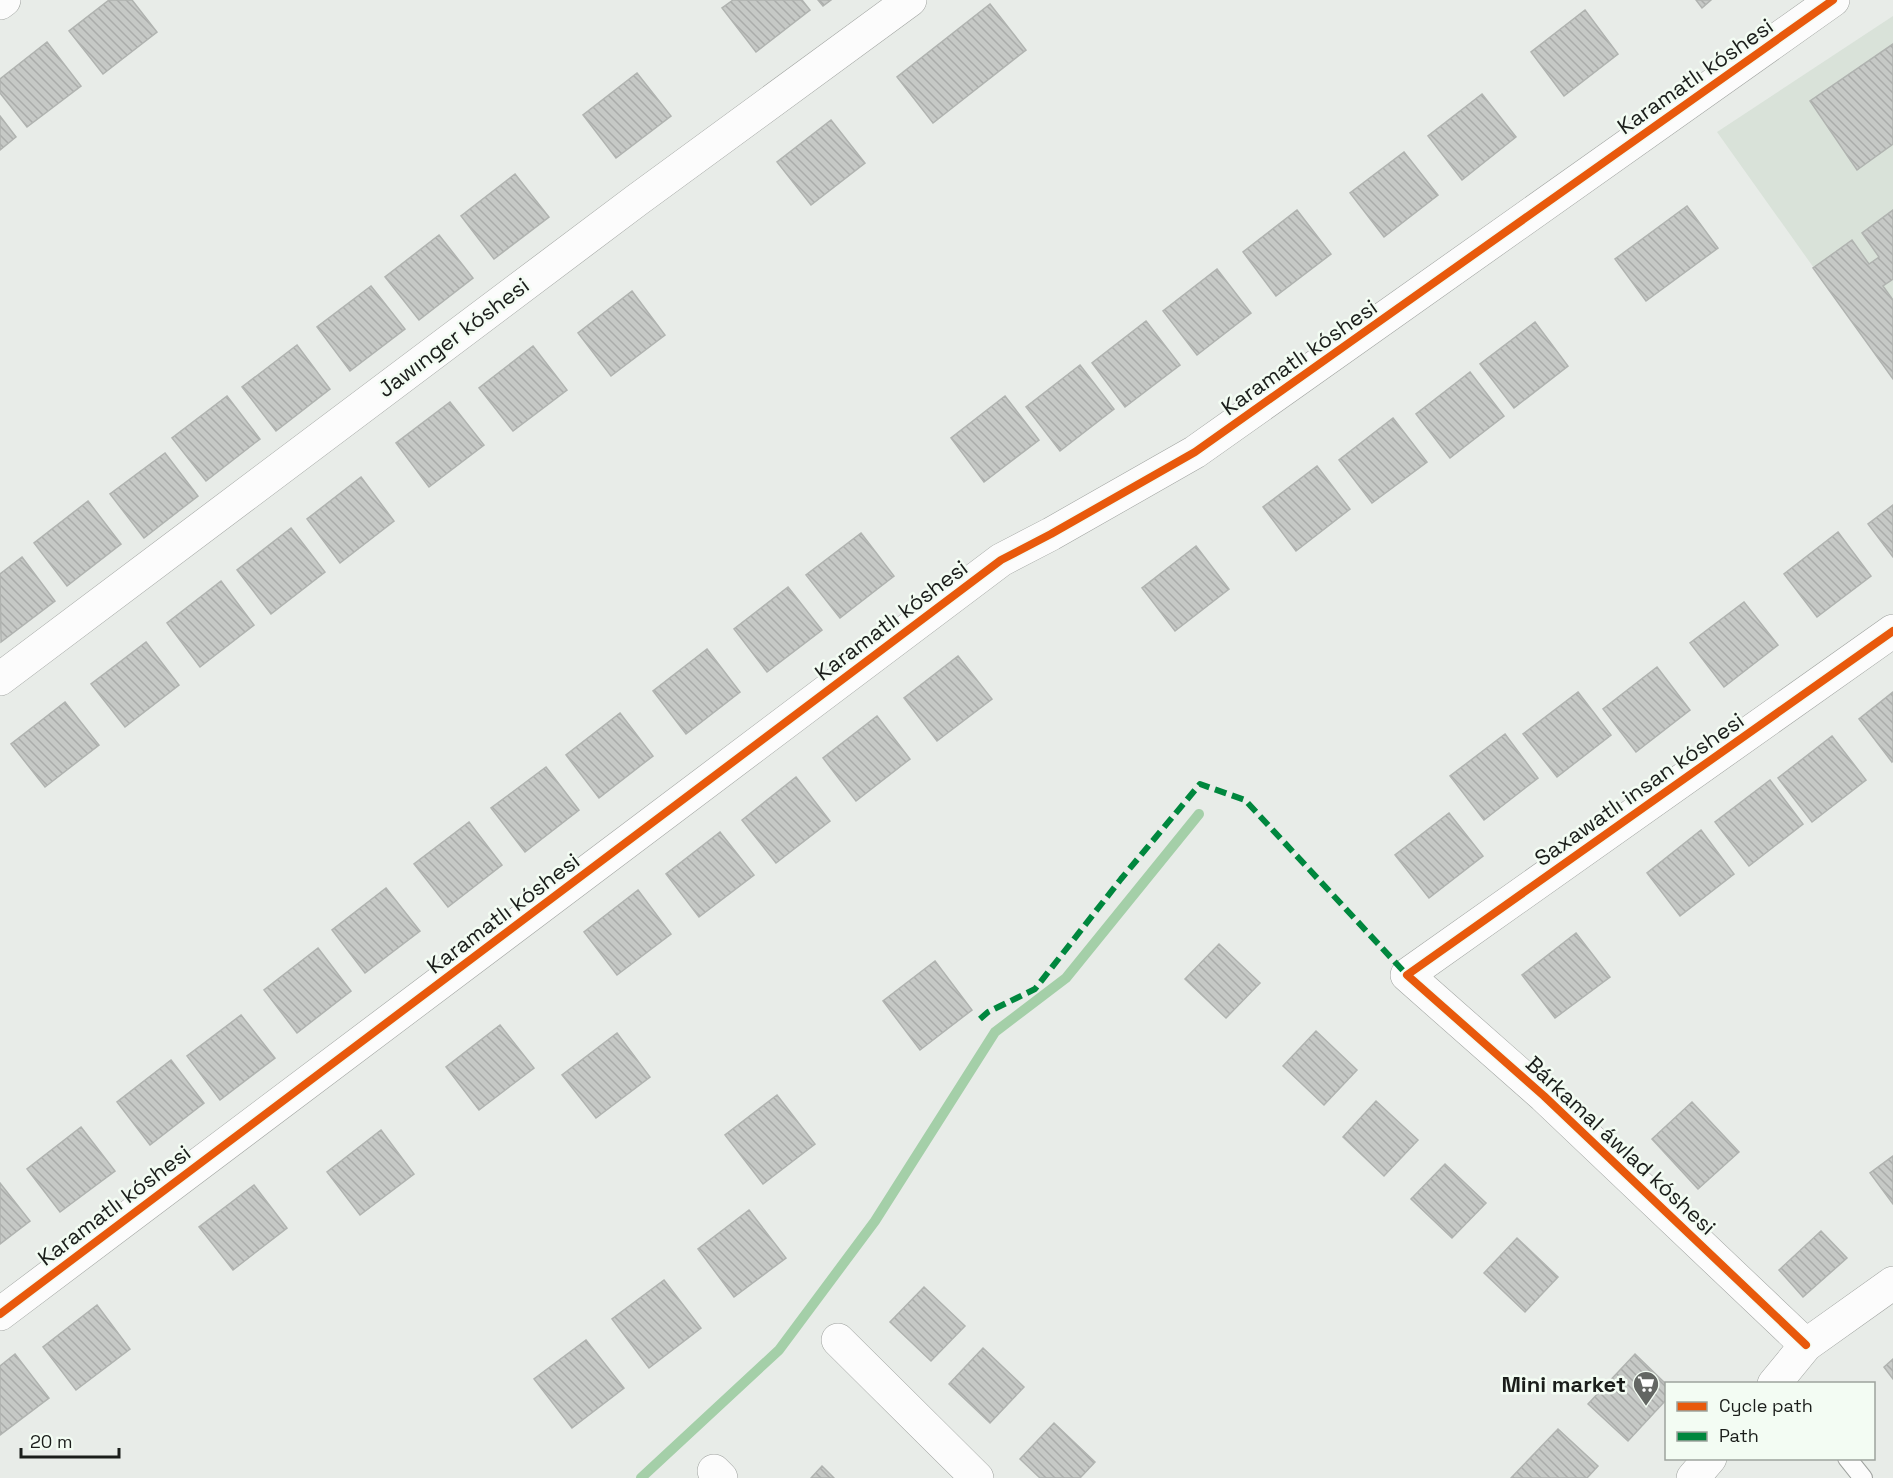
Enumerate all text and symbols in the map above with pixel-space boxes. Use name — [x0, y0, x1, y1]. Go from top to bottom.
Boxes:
street label: Karamatlı kóshesi — [1612, 12, 1778, 140]
street label: Jawınger kóshesi — [372, 271, 534, 403]
street label: Karamatlı kóshesi — [1216, 293, 1382, 421]
street label: Karamatlı kóshesi — [809, 553, 973, 687]
street label: Saxawatlı insan kóshesi — [1529, 706, 1749, 872]
street label: Karamatlı kóshesi — [421, 846, 585, 980]
street label: Bárkamal áwlad kóshesi — [1520, 1050, 1722, 1240]
street label: Karamatlı kóshesi — [32, 1138, 196, 1272]
supermarket icon: Mini market — [1631, 1369, 1661, 1407]
place label: Mini market — [1501, 1370, 1626, 1398]
legend — [1665, 1382, 1875, 1460]
text: Cycle path — [1719, 1394, 1813, 1417]
scale bar — [21, 1421, 118, 1459]
text: Path — [1719, 1424, 1759, 1447]
text: 20 m — [30, 1430, 73, 1453]

